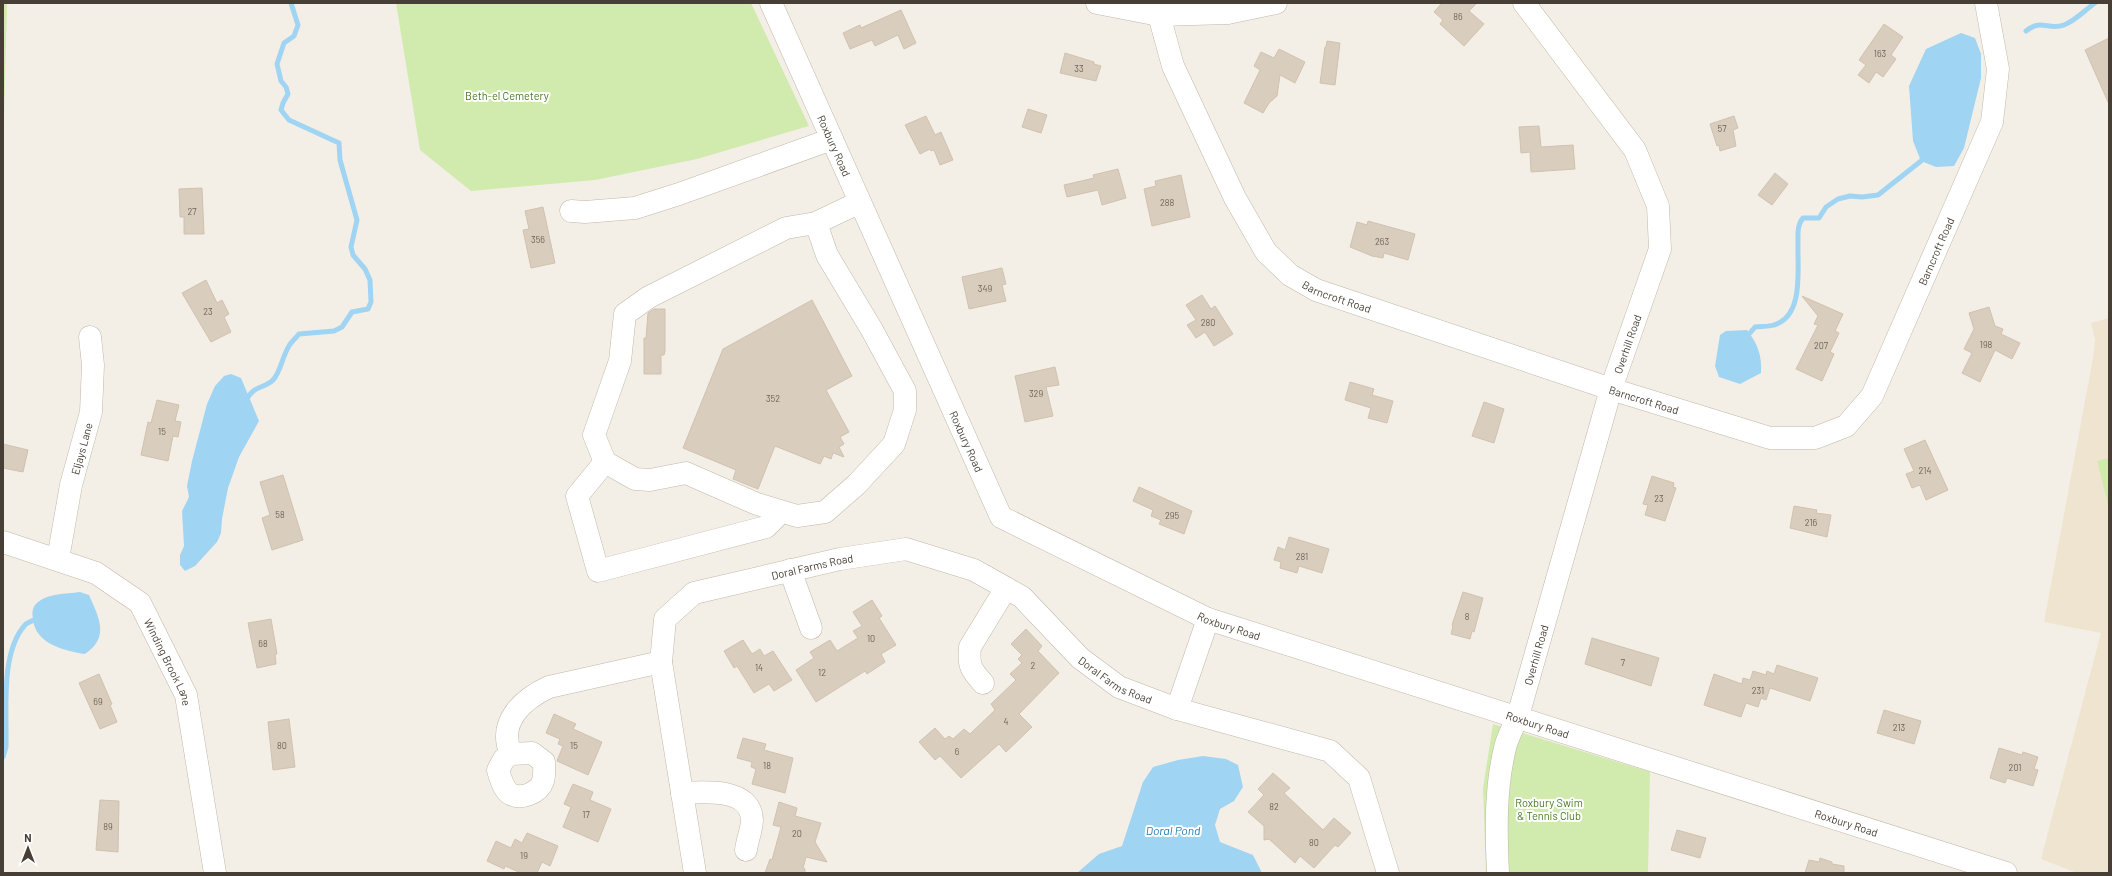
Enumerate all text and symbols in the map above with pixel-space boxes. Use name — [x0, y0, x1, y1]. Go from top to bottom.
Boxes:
house number: 86 — [1453, 11, 1463, 22]
house number: 163 — [1874, 48, 1887, 59]
house number: 33 — [1074, 63, 1084, 74]
park label: Beth-el Cemetery — [465, 89, 549, 102]
street label: Roxbury Road — [815, 113, 854, 178]
house number: 57 — [1718, 123, 1727, 134]
house number: 288 — [1160, 197, 1174, 208]
house number: 27 — [187, 206, 197, 217]
street label: Barncroft Road — [1915, 215, 1956, 287]
house number: 356 — [531, 234, 545, 245]
house number: 263 — [1375, 236, 1389, 247]
street label: Barncroft Road — [1300, 277, 1373, 315]
house number: 349 — [978, 283, 992, 294]
house number: 23 — [203, 306, 213, 317]
street label: Overhill Road — [1610, 312, 1643, 375]
house number: 280 — [1201, 317, 1215, 328]
house number: 198 — [1980, 339, 1993, 350]
house number: 207 — [1814, 340, 1829, 351]
street label: Barncroft Road — [1608, 382, 1681, 416]
house number: 329 — [1029, 388, 1043, 399]
house number: 352 — [766, 393, 780, 404]
street label: Roxbury Road — [948, 409, 986, 474]
street label: Eljays Lane — [68, 421, 94, 476]
house number: 15 — [158, 426, 166, 437]
house number: 214 — [1919, 465, 1931, 476]
house number: 23 — [1654, 493, 1664, 504]
house number: 58 — [275, 509, 285, 520]
house number: 295 — [1165, 510, 1179, 521]
house number: 216 — [1805, 517, 1818, 528]
street label: Doral Farms Road — [770, 551, 854, 581]
house number: 281 — [1296, 551, 1308, 562]
street label: Roxbury Road — [1196, 608, 1262, 642]
house number: 8 — [1465, 611, 1470, 622]
street label: Winding Brook Lane — [142, 616, 194, 707]
street label: Overhill Road — [1521, 623, 1550, 686]
house number: 10 — [867, 633, 875, 644]
house number: 68 — [258, 638, 268, 649]
street label: Doral Farms Road — [1076, 653, 1154, 706]
house number: 7 — [1621, 657, 1626, 668]
house number: 2 — [1031, 660, 1036, 671]
house number: 14 — [755, 662, 763, 673]
house number: 12 — [818, 667, 826, 678]
house number: 231 — [1752, 685, 1764, 696]
house number: 69 — [93, 696, 103, 707]
street label: Roxbury Road — [1505, 708, 1571, 740]
house number: 4 — [1004, 716, 1009, 727]
house number: 213 — [1893, 722, 1906, 733]
house number: 80 — [277, 740, 287, 751]
house number: 15 — [570, 740, 578, 751]
house number: 6 — [955, 746, 960, 757]
house number: 18 — [763, 760, 771, 771]
house number: 201 — [2009, 762, 2021, 773]
park label: Roxbury Swim & Tennis Club — [1515, 796, 1583, 822]
house number: 82 — [1269, 801, 1279, 812]
street label: Roxbury Road — [1813, 806, 1880, 838]
house number: 17 — [582, 809, 590, 820]
house number: 89 — [103, 821, 113, 832]
water label: Doral Pond — [1146, 823, 1201, 837]
north arrow — [8, 828, 48, 868]
house number: 20 — [792, 828, 802, 839]
text: N — [24, 831, 32, 844]
house number: 80 — [1309, 837, 1319, 848]
house number: 19 — [520, 850, 528, 861]

